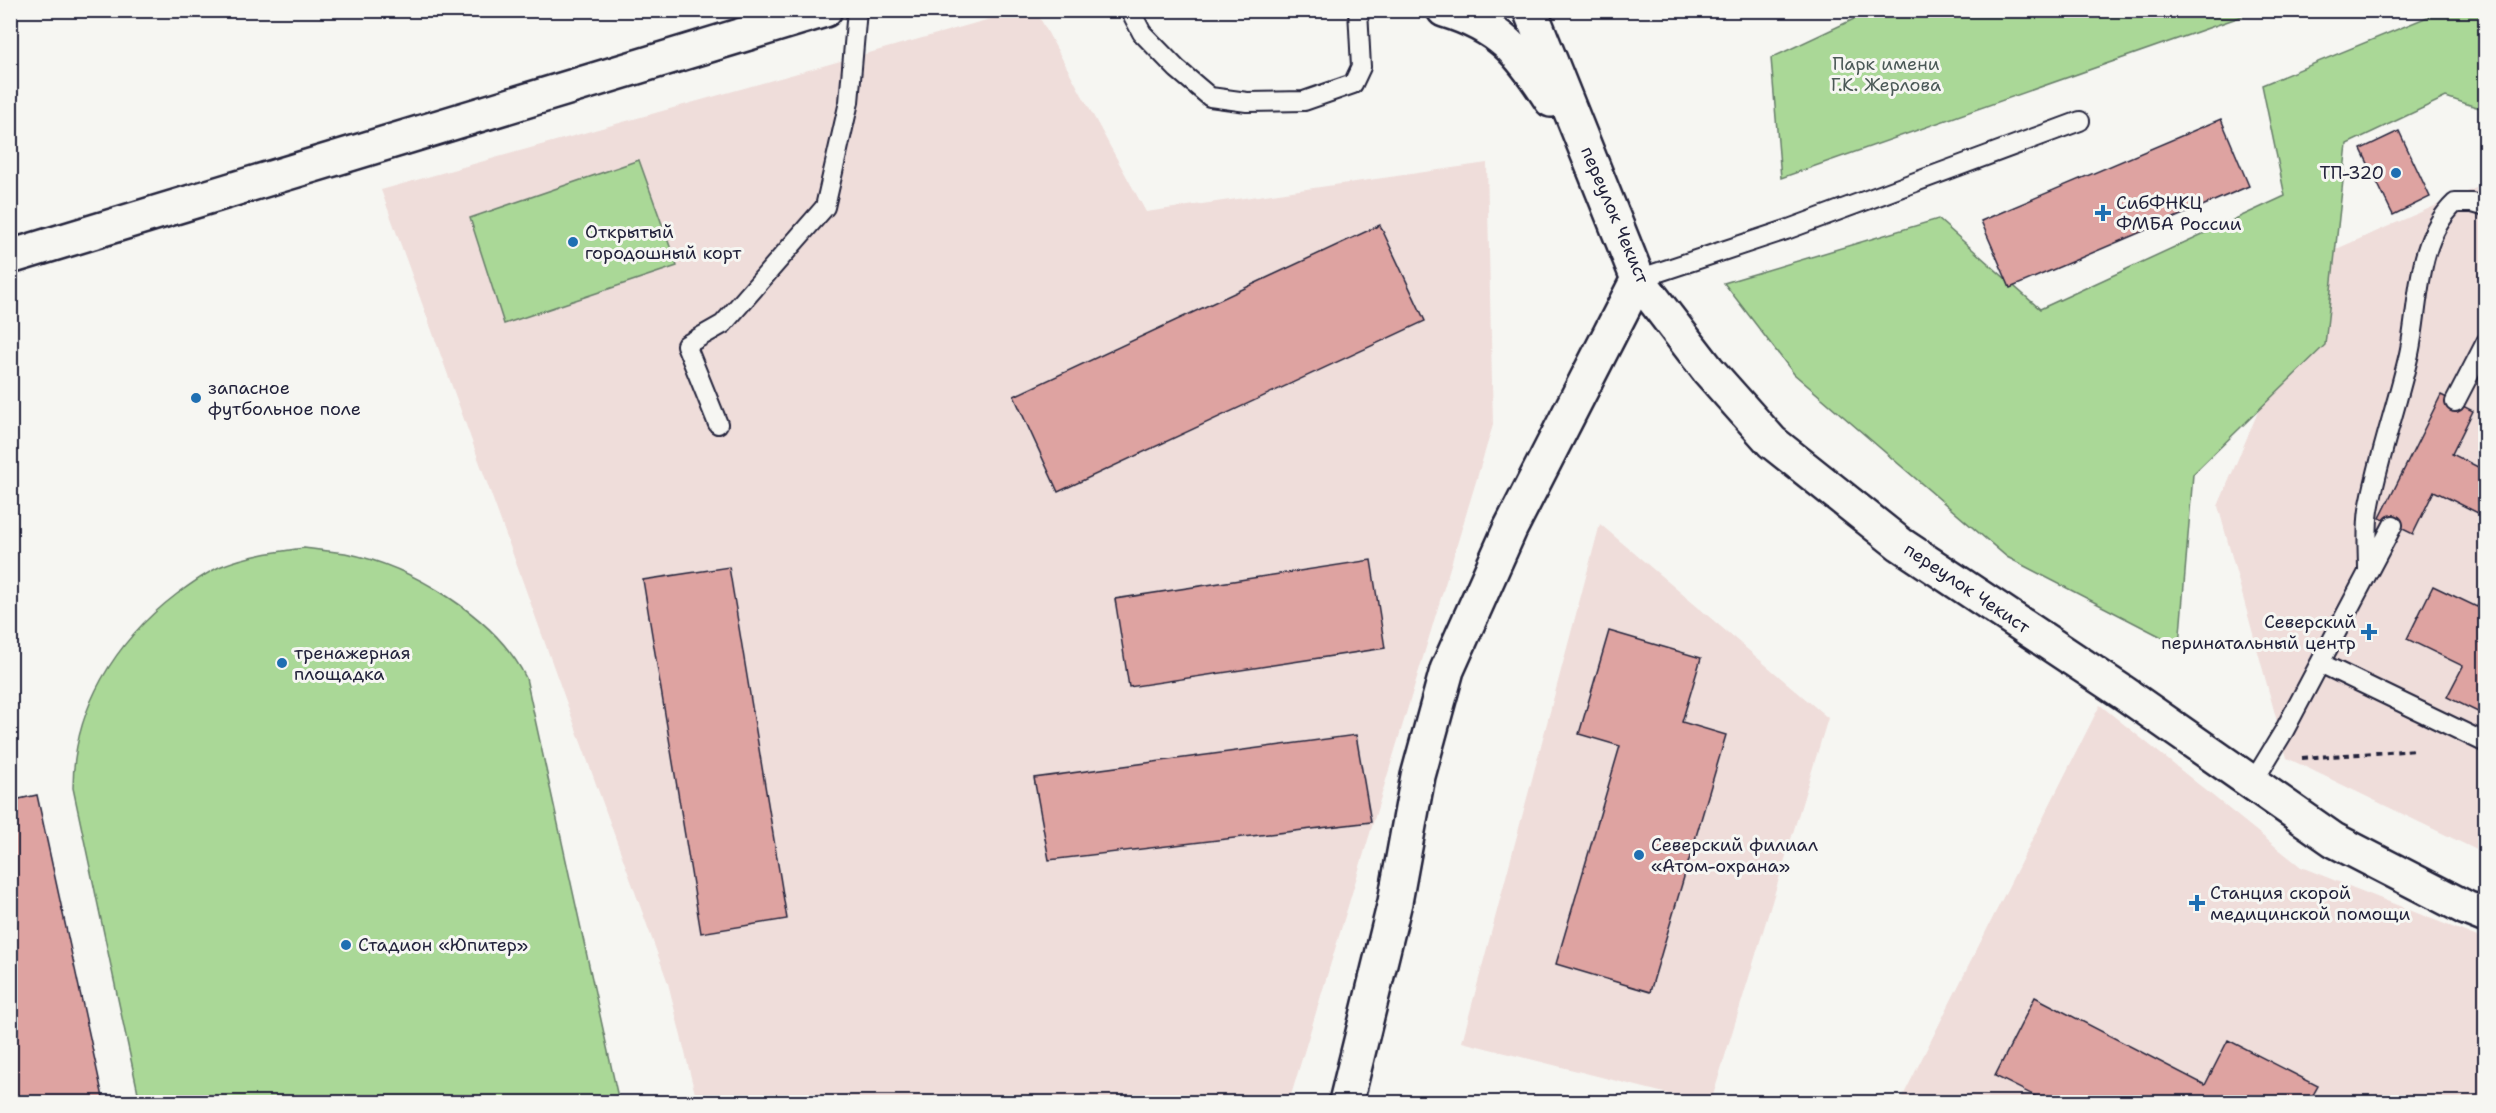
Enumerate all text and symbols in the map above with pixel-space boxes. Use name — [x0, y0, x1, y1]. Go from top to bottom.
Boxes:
park label: Парк имени Г.К. Жерлова — [1831, 52, 1941, 97]
street label: переулок Чекист — [1575, 143, 1655, 288]
place label: ТП-320 — [2319, 161, 2384, 185]
marker: ТП-320 — [2389, 166, 2403, 180]
place label: СибФНКЦ ФМБА России — [2116, 191, 2242, 236]
marker: СибФНКЦ ФМБА России — [2094, 204, 2112, 222]
place label: Открытый городошный корт — [585, 220, 742, 265]
marker: Открытый городошный корт — [566, 235, 580, 249]
place label: запасное футбольное поле — [208, 376, 361, 421]
marker: запасное футбольное поле — [189, 391, 203, 405]
street label: переулок Чекист — [1899, 537, 2035, 639]
place label: Северский перинатальный центр — [2161, 610, 2356, 655]
marker: Северский перинатальный центр — [2360, 623, 2378, 641]
place label: тренажерная площадка — [294, 641, 411, 686]
marker: тренажерная площадка — [275, 656, 289, 670]
place label: Северский филиал «Атом-охрана» — [1651, 833, 1818, 878]
marker: Северский филиал «Атом-охрана» — [1632, 848, 1646, 862]
place label: Станция скорой медицинской помощи — [2210, 881, 2411, 926]
marker: Станция скорой медицинской помощи — [2188, 894, 2206, 912]
place label: Стадион «Юпитер» — [358, 933, 528, 957]
marker: Стадион «Юпитер» — [339, 938, 353, 952]

